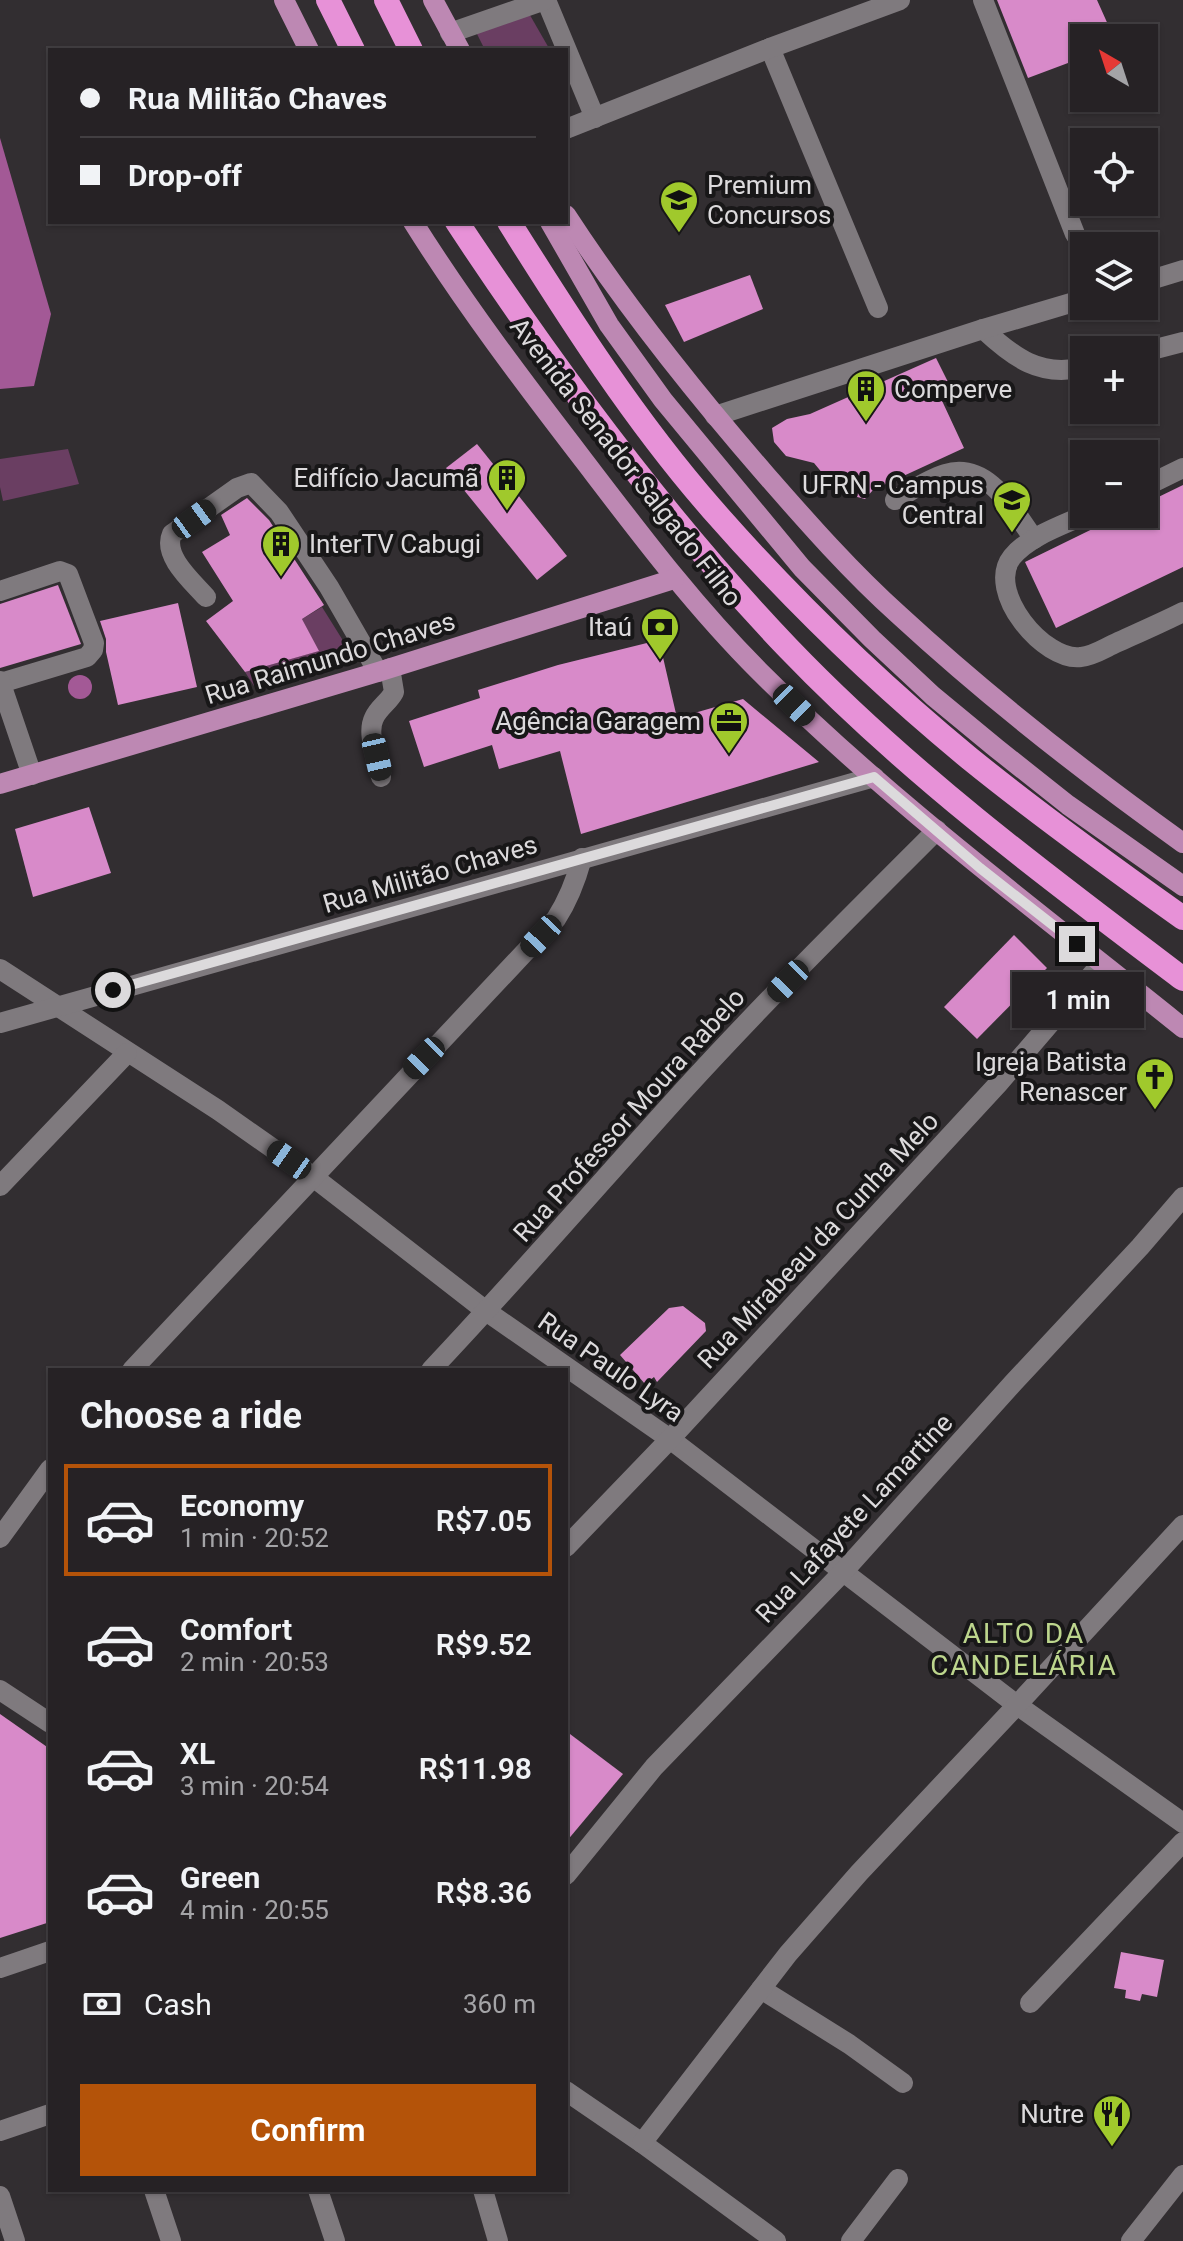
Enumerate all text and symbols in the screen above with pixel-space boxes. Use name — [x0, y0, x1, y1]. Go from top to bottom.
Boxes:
north arrow — [1070, 24, 1158, 112]
map controls — [1070, 24, 1158, 528]
text: Rua Militão Chaves — [128, 81, 387, 116]
button: locate — [1070, 128, 1158, 216]
text: Drop-off — [128, 158, 242, 193]
place label: Premium Concursos — [707, 170, 832, 230]
school or university icon: Premium Concursos — [658, 179, 700, 234]
button: layers — [1070, 232, 1158, 320]
street label: Avenida Senador Salgado Filho — [504, 312, 748, 612]
button: + — [1070, 336, 1158, 424]
building icon: Comperve — [845, 368, 887, 423]
place label: Comperve — [894, 374, 1012, 404]
button: − — [1070, 440, 1158, 528]
building icon: Edifício Jacumã — [486, 457, 528, 512]
place label: Edifício Jacumã — [293, 463, 479, 493]
place label: UFRN - Campus Central — [802, 470, 984, 530]
school or university icon: UFRN - Campus Central — [991, 479, 1033, 534]
car — [168, 495, 220, 543]
building icon: InterTV Cabugi — [260, 523, 302, 578]
place label: InterTV Cabugi — [309, 529, 481, 559]
street label: Rua Raimundo Chaves — [201, 606, 459, 710]
bank icon: Itaú — [639, 606, 681, 661]
place label: Itaú — [588, 612, 632, 642]
car — [768, 680, 820, 730]
office icon: Agência Garagem — [708, 700, 750, 755]
place label: Agência Garagem — [495, 706, 701, 736]
car — [360, 731, 394, 783]
street label: Rua Militão Chaves — [319, 829, 541, 919]
car — [516, 910, 566, 962]
route end — [1059, 926, 1095, 962]
car — [763, 955, 813, 1007]
route start — [95, 972, 131, 1008]
callout: 1 min — [1011, 972, 1143, 1028]
street label: Rua Professor Moura Rabelo — [507, 982, 751, 1248]
text: 1 min — [1045, 985, 1111, 1015]
car — [399, 1032, 449, 1084]
place label: Igreja Batista Renascer — [975, 1047, 1127, 1107]
church icon: Igreja Batista Renascer — [1134, 1056, 1176, 1111]
street label: Rua Mirabeau da Cunha Melo — [691, 1106, 945, 1374]
car — [262, 1136, 316, 1184]
street label: Rua Paulo Lyra — [533, 1306, 689, 1428]
text: Choose a ride — [80, 1395, 302, 1437]
street label: Rua Lafayete Lamartine — [750, 1407, 958, 1629]
icon: car — [84, 1484, 156, 1556]
text: Economy — [180, 1488, 304, 1523]
text: R$7.05 — [436, 1503, 532, 1538]
text: 1 min · 20:52 — [180, 1523, 329, 1553]
icon: car — [84, 1608, 156, 1680]
text: Comfort — [180, 1612, 292, 1647]
district label: ALTO DA CANDELÁRIA — [930, 1617, 1118, 1682]
text: R$9.52 — [436, 1627, 532, 1662]
text: 2 min · 20:53 — [180, 1647, 329, 1677]
icon: car — [84, 1732, 156, 1804]
text: XL — [180, 1736, 215, 1771]
text: R$11.98 — [419, 1751, 532, 1786]
text: 3 min · 20:54 — [180, 1771, 329, 1801]
icon: car — [84, 1856, 156, 1928]
text: Green — [180, 1860, 260, 1895]
text: R$8.36 — [436, 1875, 532, 1910]
text: 4 min · 20:55 — [180, 1895, 329, 1925]
icon: cash — [80, 1982, 124, 2026]
text: Cash — [144, 1987, 212, 2022]
text: 360 m — [463, 1989, 536, 2019]
button: Confirm — [80, 2084, 536, 2176]
restaurant icon: Nutre — [1091, 2093, 1133, 2148]
place label: Nutre — [1020, 2099, 1084, 2129]

